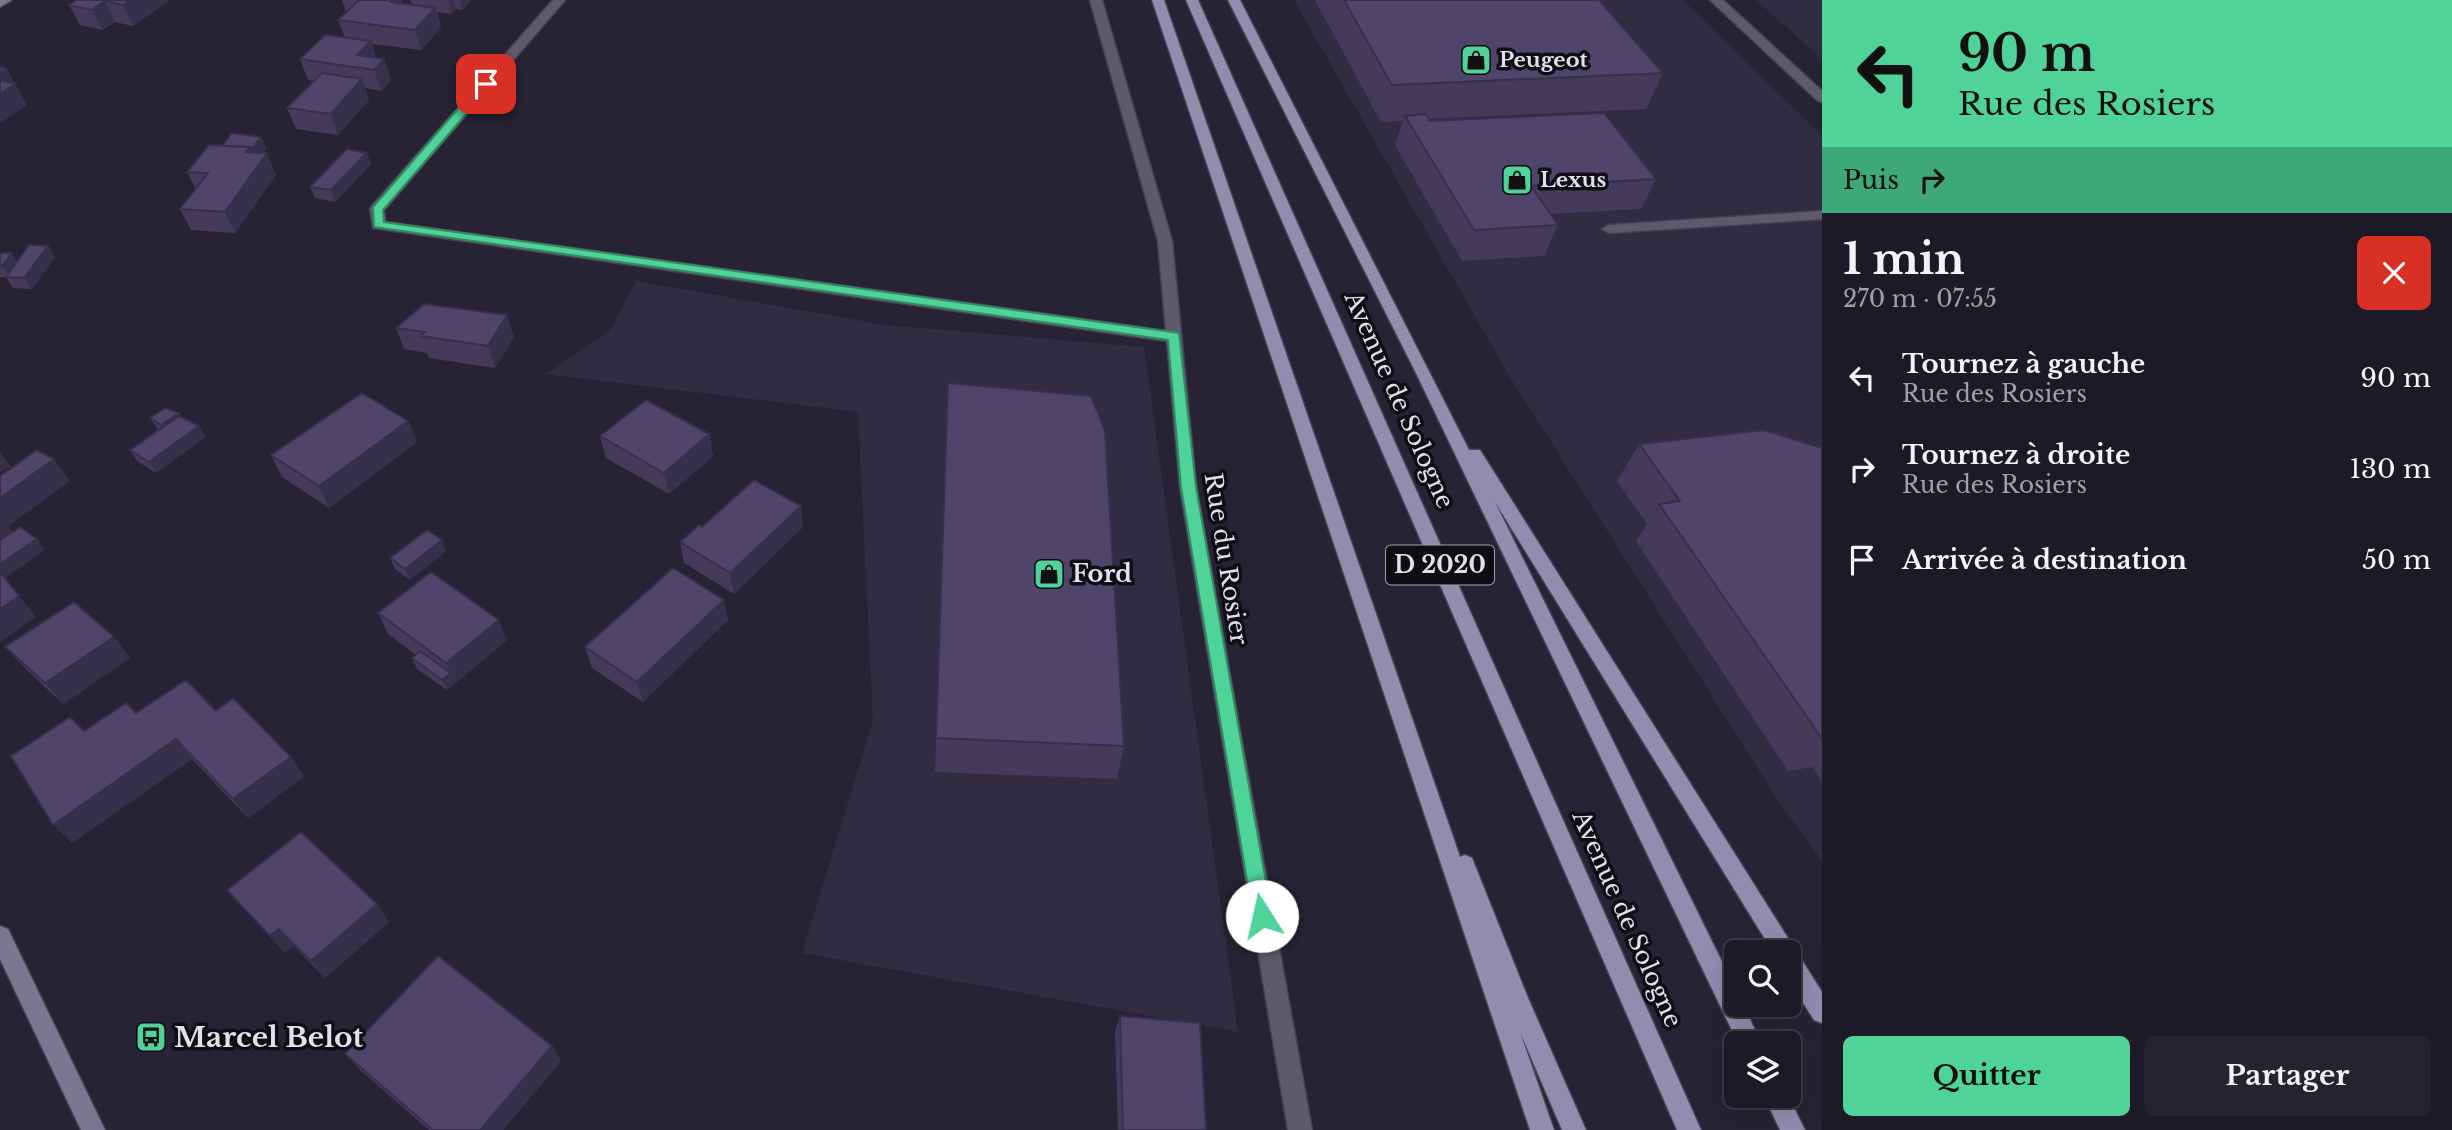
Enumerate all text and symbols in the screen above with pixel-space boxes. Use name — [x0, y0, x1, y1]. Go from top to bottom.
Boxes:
text: 90 m — [1958, 23, 2095, 84]
icon: left — [1843, 28, 1934, 119]
shop icon: Peugeot — [1459, 43, 1493, 77]
place label: Peugeot — [1499, 47, 1588, 73]
pin — [456, 54, 516, 114]
icon: arrive — [467, 65, 505, 103]
text: Rue des Rosiers — [1958, 84, 2215, 124]
icon: right — [1913, 161, 1951, 199]
shop icon: Lexus — [1500, 163, 1534, 197]
text: Puis — [1843, 164, 1899, 196]
place label: Lexus — [1540, 167, 1606, 193]
text: 1 min — [1843, 233, 1965, 285]
button: close — [2357, 236, 2431, 310]
text: 270 m · 07:55 — [1843, 285, 1997, 313]
street label: Avenue de Sologne — [1338, 286, 1460, 513]
text: Tournez à gauche — [1902, 348, 2145, 380]
icon: left — [1843, 359, 1881, 397]
text: 90 m — [2360, 362, 2431, 394]
text: Rue des Rosiers — [1902, 380, 2087, 408]
text: Tournez à droite — [1902, 439, 2130, 471]
icon: right — [1843, 450, 1881, 488]
text: 130 m — [2349, 453, 2431, 485]
street label: Rue du Rosier — [1199, 471, 1254, 647]
text: Rue des Rosiers — [1902, 471, 2087, 499]
icon: arrive — [1843, 541, 1881, 579]
text: Arrivée à destination — [1902, 544, 2187, 576]
text: 50 m — [2362, 544, 2431, 576]
road number: D 2020 — [1386, 545, 1494, 584]
shop icon: Ford — [1032, 557, 1066, 591]
place label: Ford — [1072, 559, 1132, 588]
street label: Avenue de Sologne — [1566, 805, 1688, 1032]
position arrow — [1225, 879, 1299, 953]
map controls — [1724, 940, 1801, 1108]
button: search — [1724, 940, 1801, 1017]
bus stop icon: Marcel Belot — [134, 1020, 168, 1054]
place label: Marcel Belot — [174, 1020, 364, 1055]
button: layers — [1724, 1031, 1801, 1108]
button: Quitter — [1843, 1036, 2130, 1116]
button: Partager — [2144, 1036, 2431, 1116]

